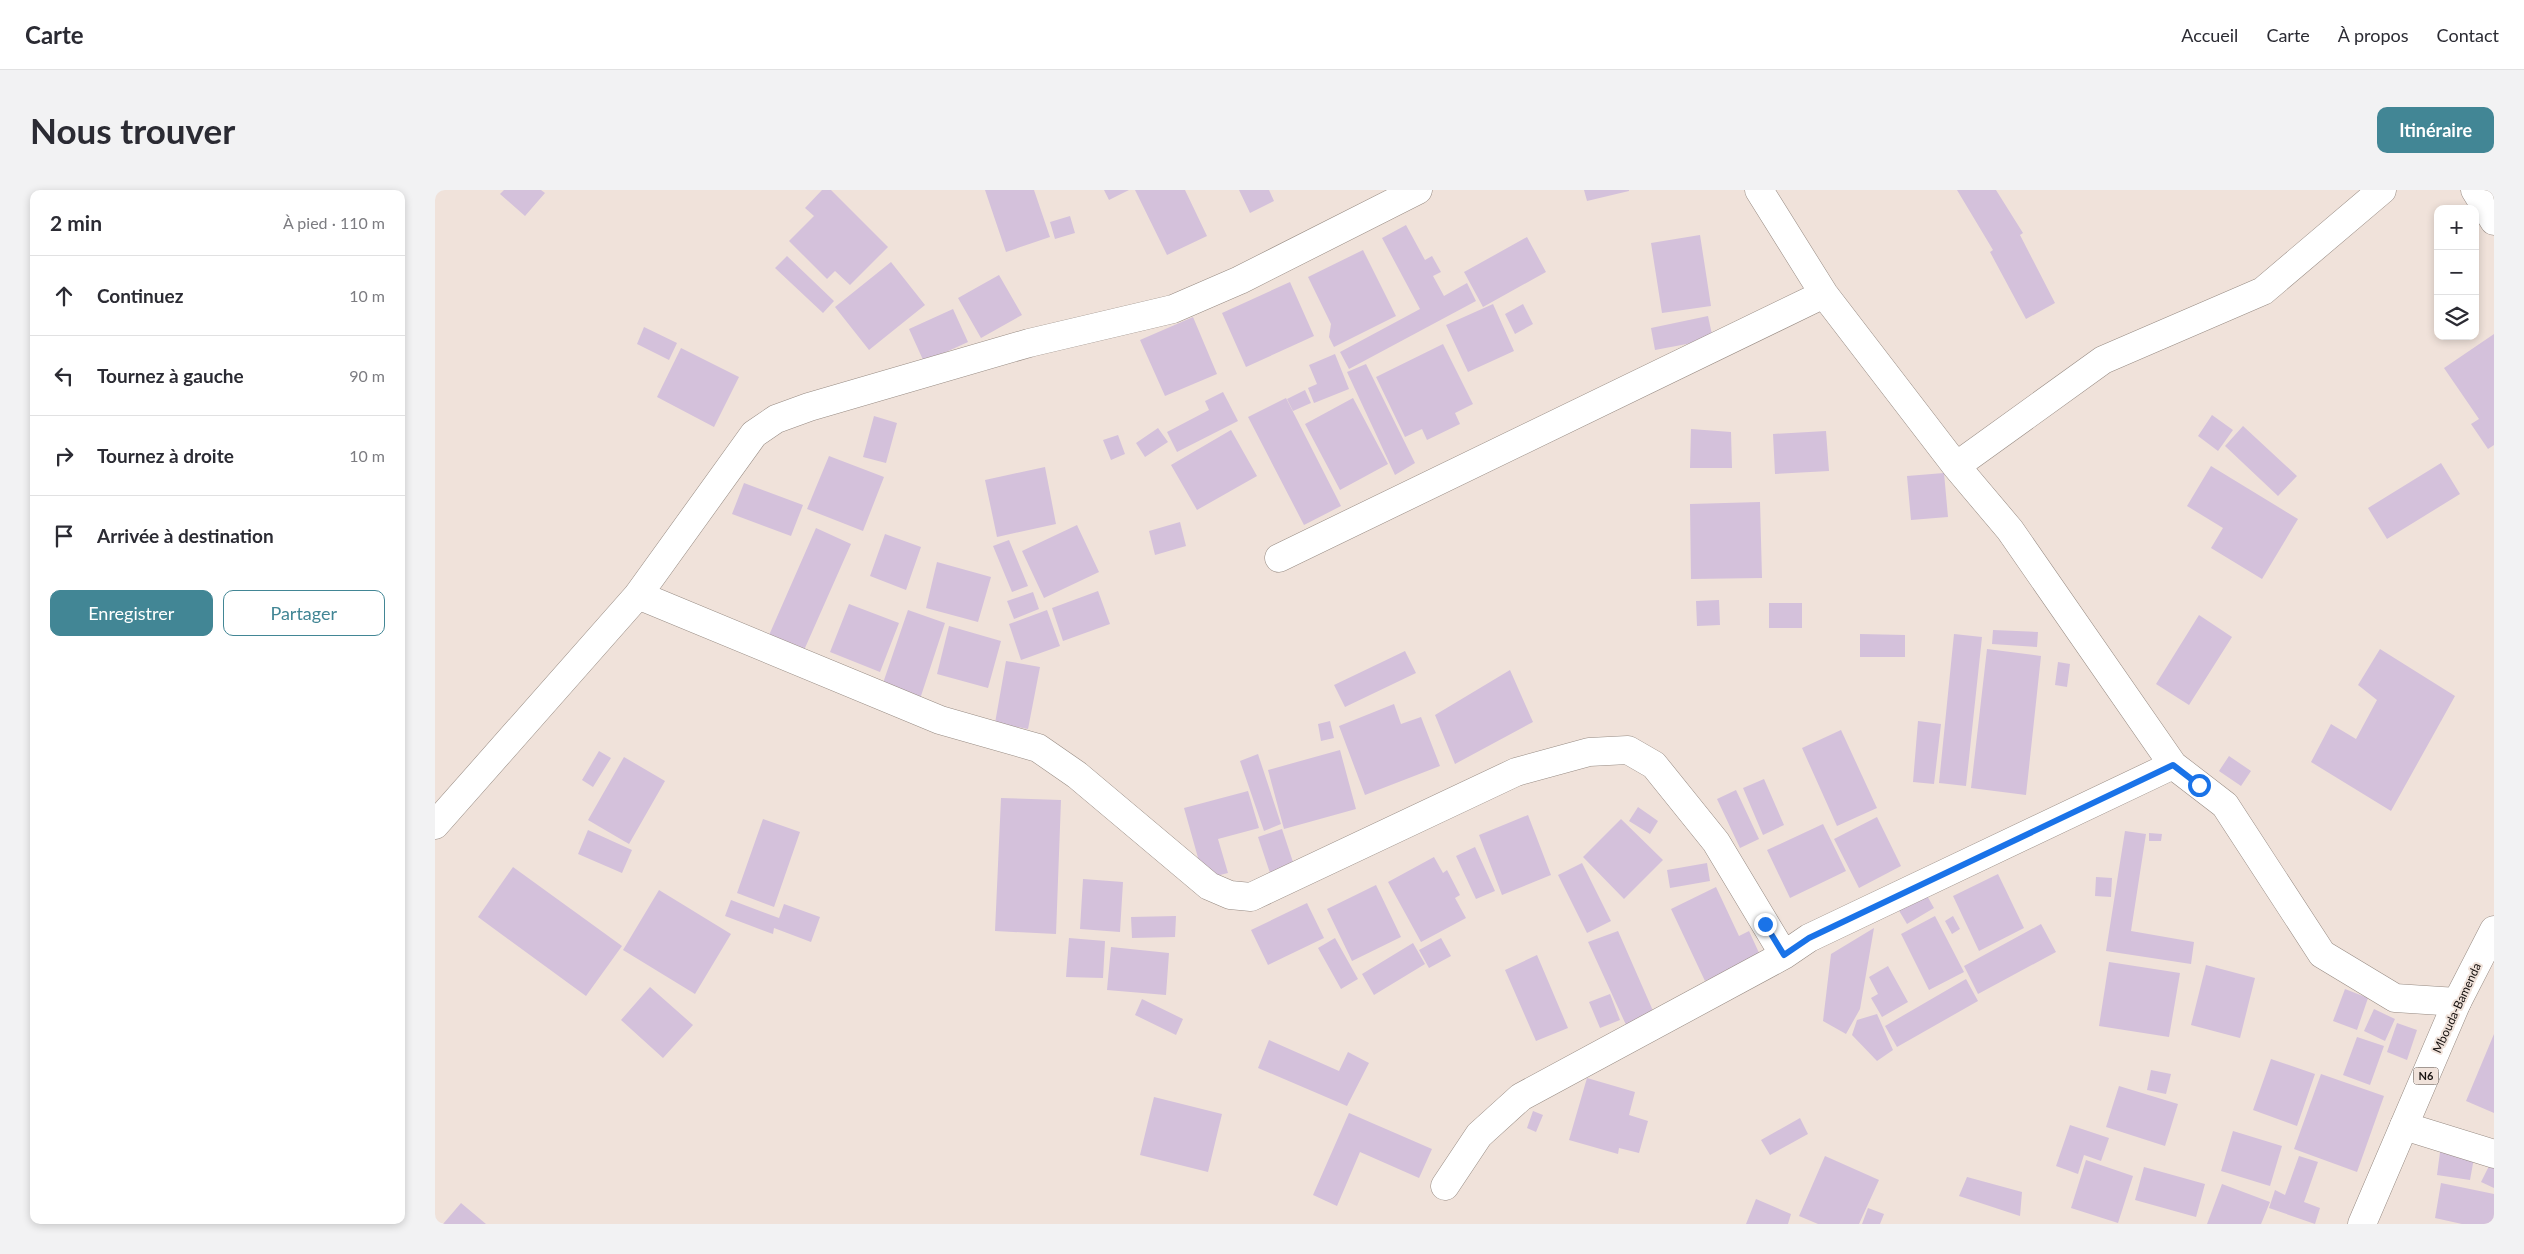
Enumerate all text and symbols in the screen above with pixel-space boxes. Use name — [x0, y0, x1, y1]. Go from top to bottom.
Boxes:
text: Carte — [25, 20, 84, 49]
text: Accueil — [2181, 24, 2238, 46]
text: Carte — [2266, 24, 2310, 46]
text: À propos — [2338, 24, 2409, 46]
text: Contact — [2437, 24, 2499, 46]
button: Itinéraire — [2377, 107, 2494, 153]
text: Nous trouver — [30, 109, 235, 151]
map controls — [2434, 205, 2479, 340]
button: + — [2434, 205, 2479, 250]
text: 2 min — [50, 210, 102, 235]
text: À pied · 110 m — [283, 213, 385, 232]
button: − — [2434, 250, 2479, 295]
icon: ahead — [50, 282, 78, 310]
text: Continuez — [97, 284, 183, 307]
text: 10 m — [349, 286, 385, 305]
button: layers — [2434, 295, 2479, 340]
icon: left — [50, 362, 78, 390]
text: Tournez à gauche — [97, 364, 244, 387]
text: 90 m — [349, 366, 385, 385]
icon: right — [50, 442, 78, 470]
text: Tournez à droite — [97, 444, 234, 467]
text: 10 m — [349, 446, 385, 465]
icon: arrive — [50, 522, 78, 550]
text: Arrivée à destination — [97, 524, 274, 547]
button: Enregistrer — [50, 590, 213, 636]
button: Partager — [223, 590, 385, 636]
route start — [2188, 774, 2211, 797]
route end — [1754, 913, 1777, 936]
street label: Mbouda-Bamenda — [2429, 960, 2484, 1055]
road number: N6 — [2413, 1068, 2439, 1084]

